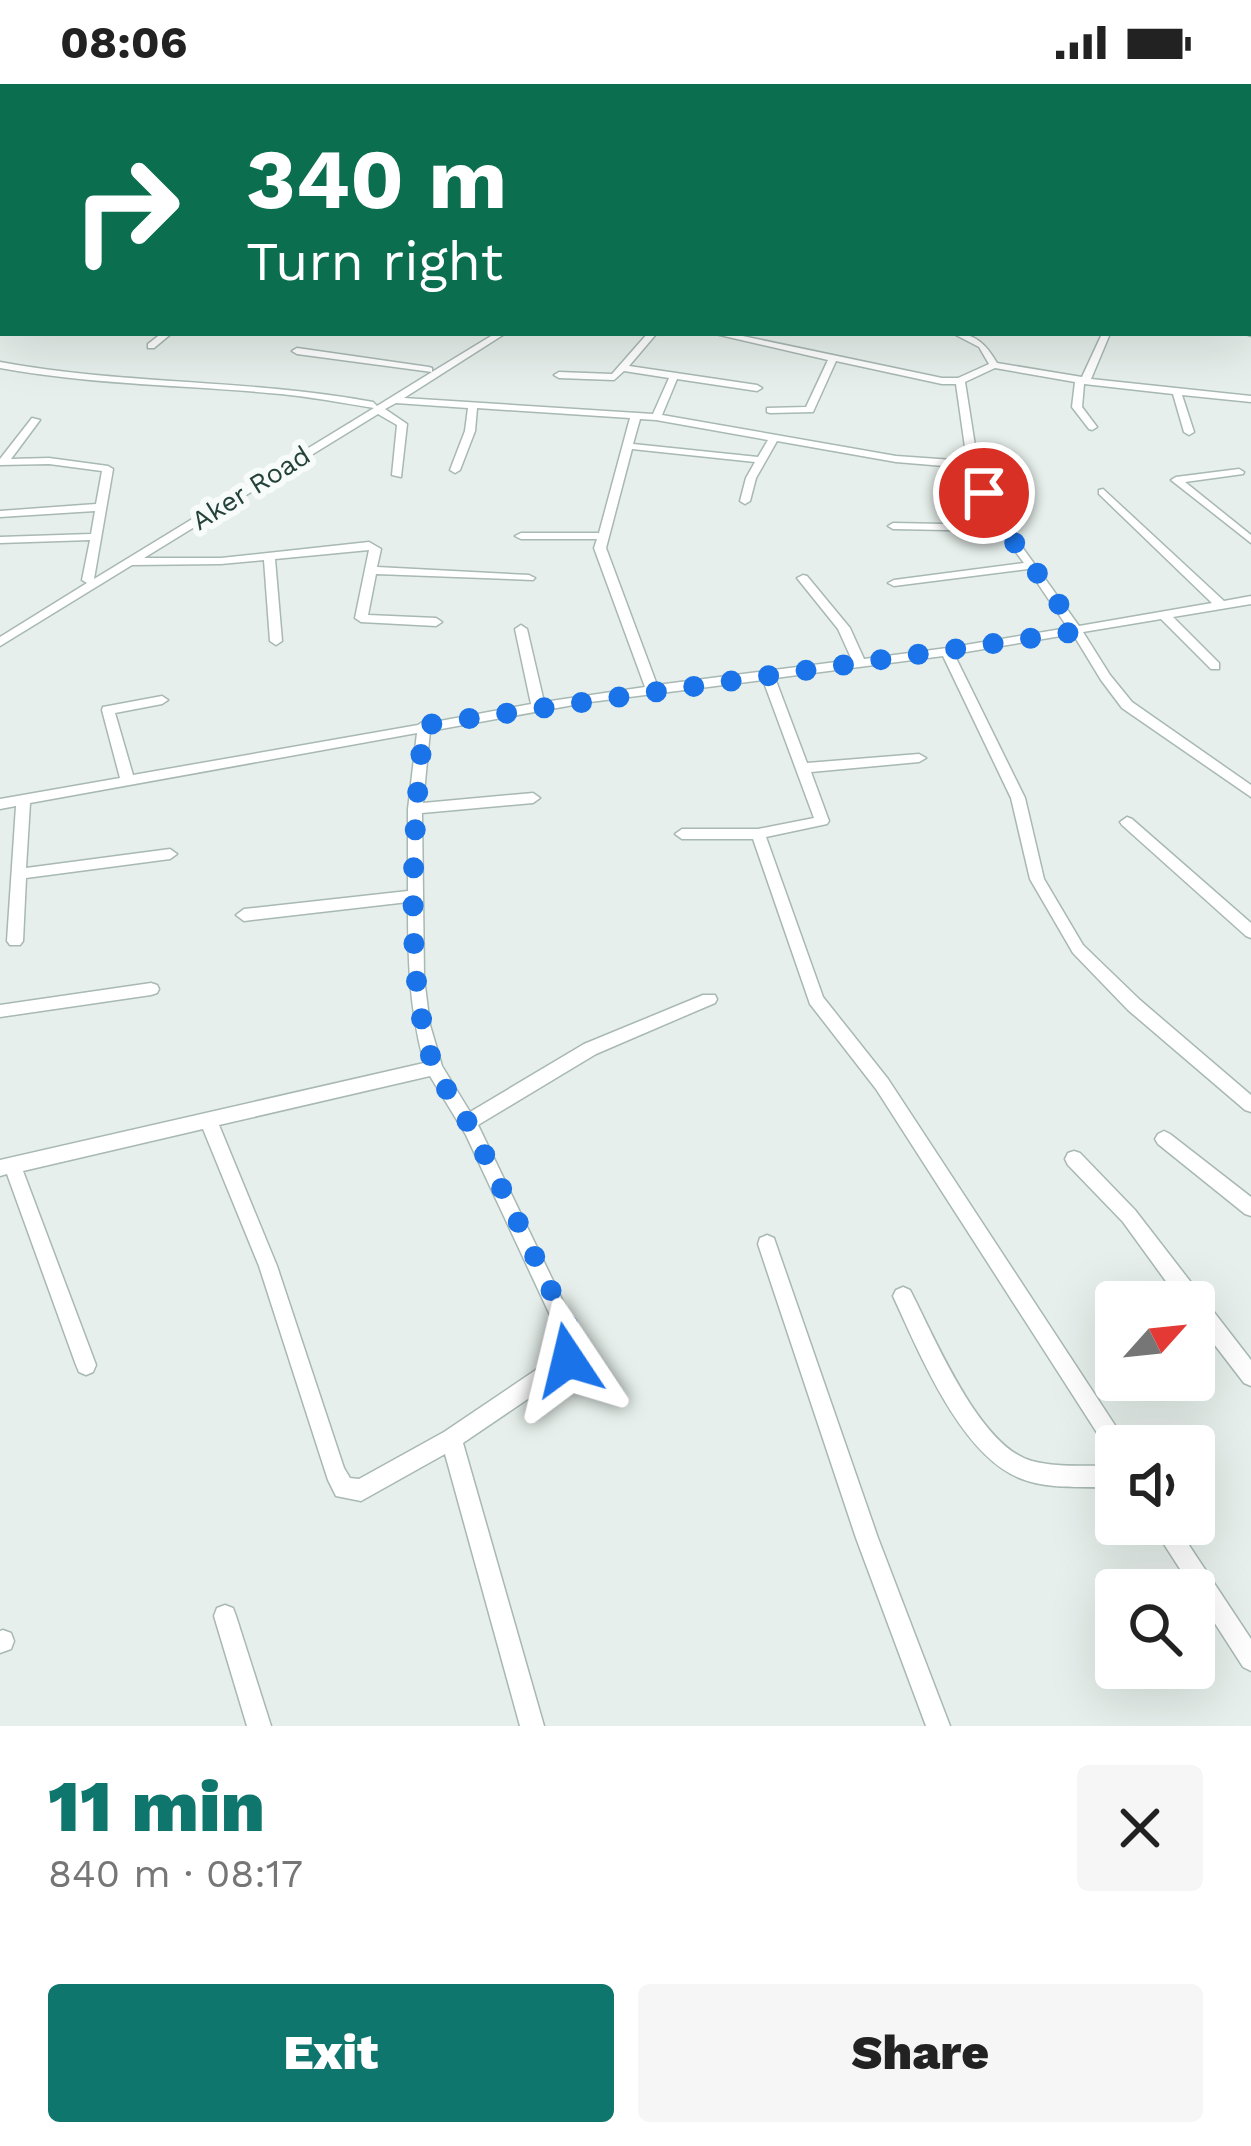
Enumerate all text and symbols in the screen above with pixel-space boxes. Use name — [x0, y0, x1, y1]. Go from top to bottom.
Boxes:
text: 08:06 — [60, 16, 188, 69]
text: 340 m — [246, 130, 507, 228]
icon: right — [48, 132, 204, 288]
text: Turn right — [246, 230, 503, 293]
street label: Aker Road — [186, 439, 316, 537]
pin — [933, 442, 1035, 544]
icon: arrive — [951, 460, 1017, 526]
north arrow — [1095, 1281, 1215, 1401]
map controls — [1095, 1281, 1215, 1689]
position arrow — [505, 1297, 631, 1423]
button: sound — [1095, 1425, 1215, 1545]
button: search — [1095, 1569, 1215, 1689]
text: 11 min — [48, 1764, 265, 1848]
button: close — [1077, 1765, 1203, 1891]
text: 840 m · 08:17 — [48, 1851, 303, 1896]
button: Exit — [48, 1984, 614, 2122]
button: Share — [638, 1984, 1203, 2122]

